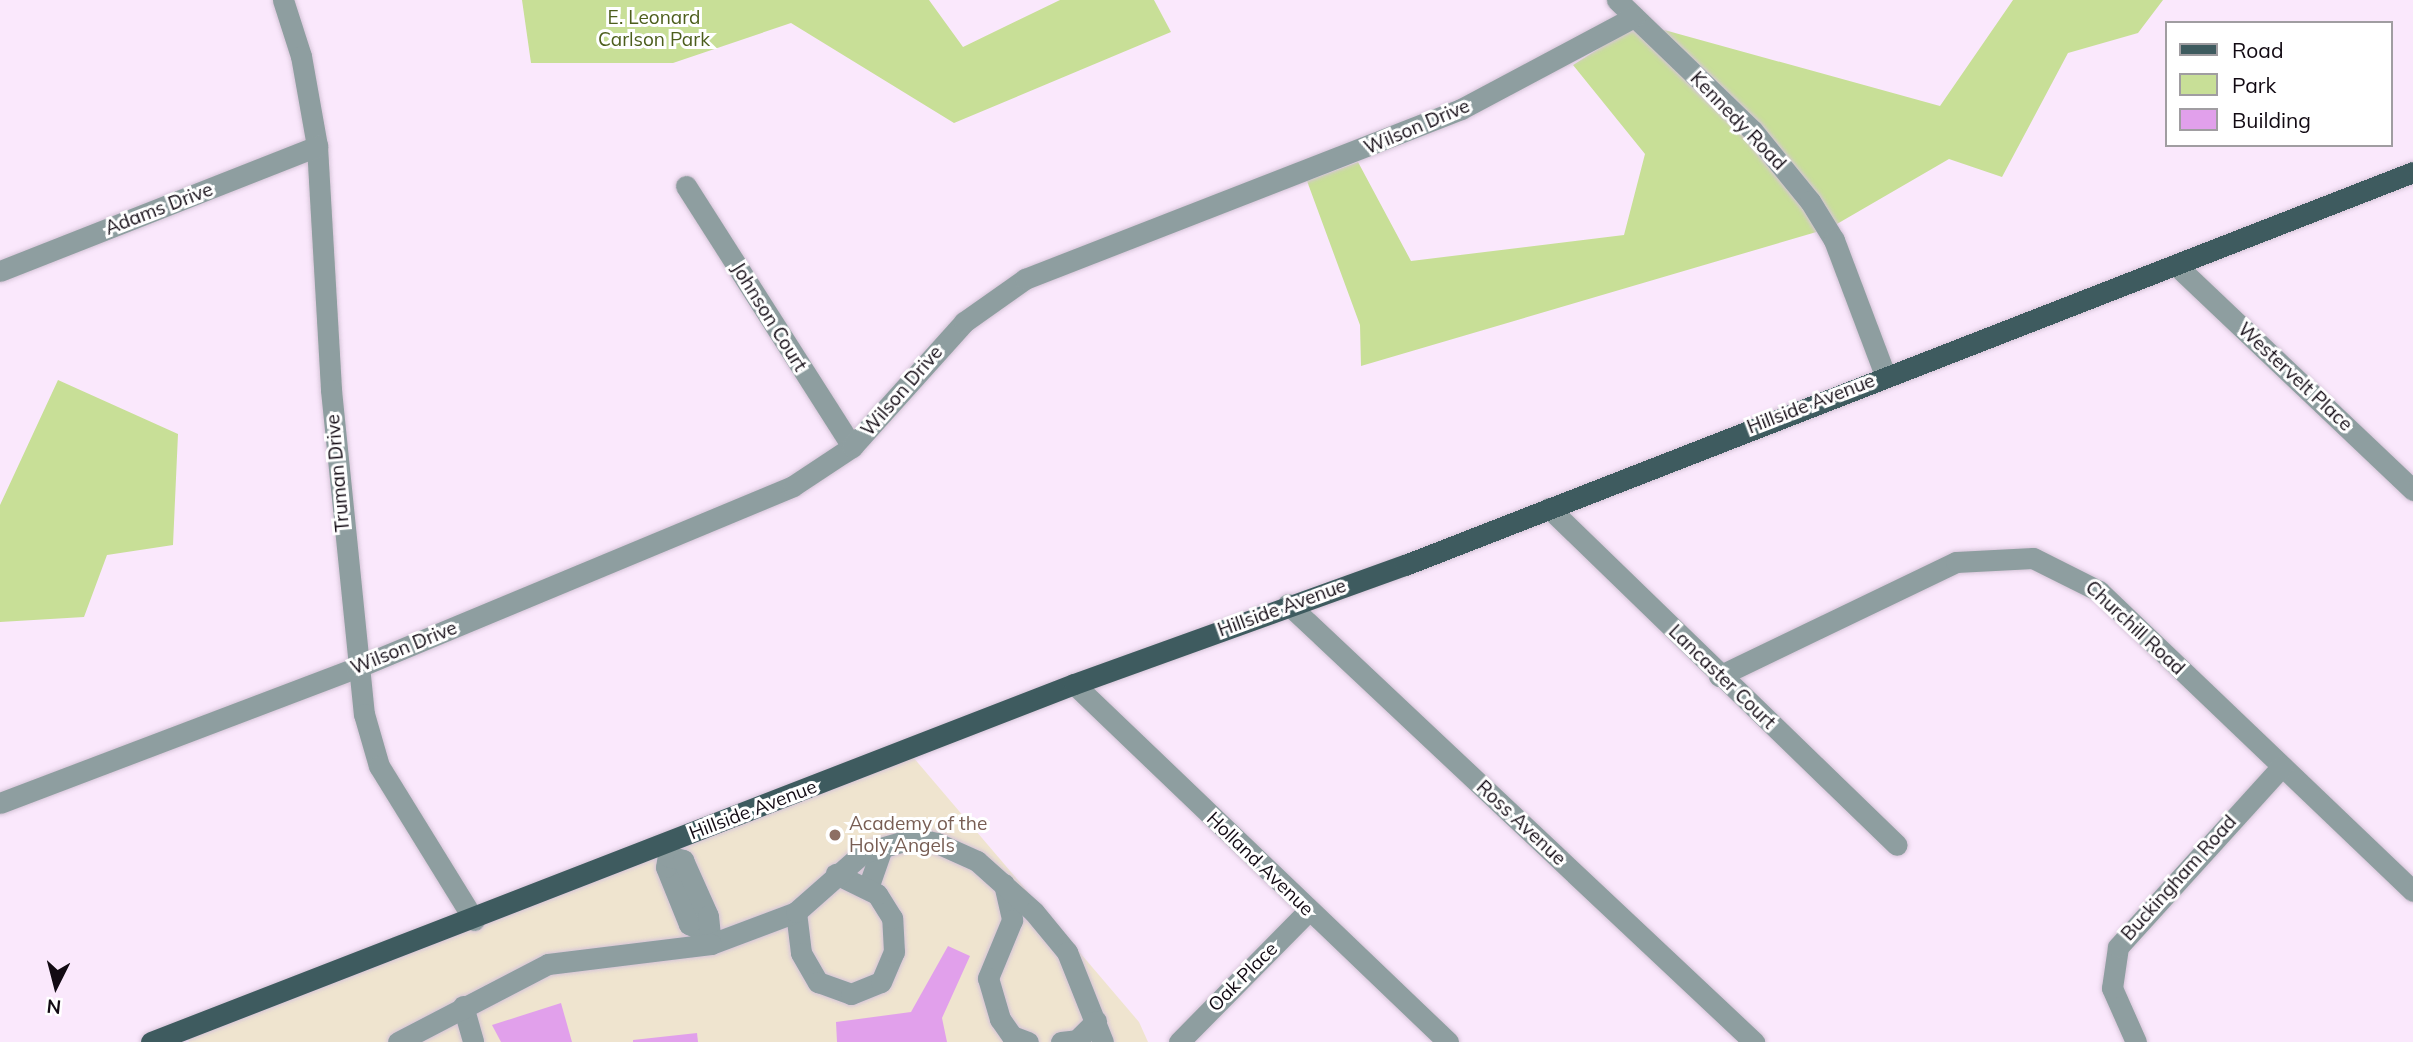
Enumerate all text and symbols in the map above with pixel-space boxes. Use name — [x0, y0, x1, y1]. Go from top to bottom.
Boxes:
park label: E. Leonard Carlson Park — [598, 7, 710, 51]
legend — [2164, 21, 2392, 147]
text: Road — [2232, 37, 2283, 63]
street label: Kennedy Road — [1685, 67, 1791, 175]
text: Park — [2232, 72, 2276, 98]
street label: Wilson Drive — [1361, 95, 1473, 159]
text: Building — [2232, 107, 2311, 133]
street label: Adams Drive — [102, 178, 216, 240]
street label: Johnson Court — [726, 258, 812, 376]
street label: Westervelt Place — [2233, 318, 2357, 436]
street label: Wilson Drive — [857, 341, 947, 441]
street label: Hillside Avenue — [1744, 369, 1878, 439]
street label: Truman Drive — [322, 413, 354, 533]
street label: Hillside Avenue — [1215, 574, 1349, 642]
street label: Churchill Road — [2081, 576, 2189, 680]
street label: Wilson Drive — [348, 616, 460, 680]
street label: Lancaster Court — [1664, 620, 1780, 734]
street label: Hillside Avenue — [686, 775, 820, 845]
street label: Ross Avenue — [1472, 776, 1570, 870]
street label: Holland Avenue — [1202, 807, 1318, 921]
street label: Buckingham Road — [2117, 811, 2241, 945]
place label: Academy of the Holy Angels — [849, 813, 987, 857]
marker: Academy of the Holy Angels — [827, 827, 843, 843]
street label: Oak Place — [1204, 938, 1282, 1016]
north arrow — [21, 951, 91, 1021]
text: N — [45, 994, 62, 1020]

